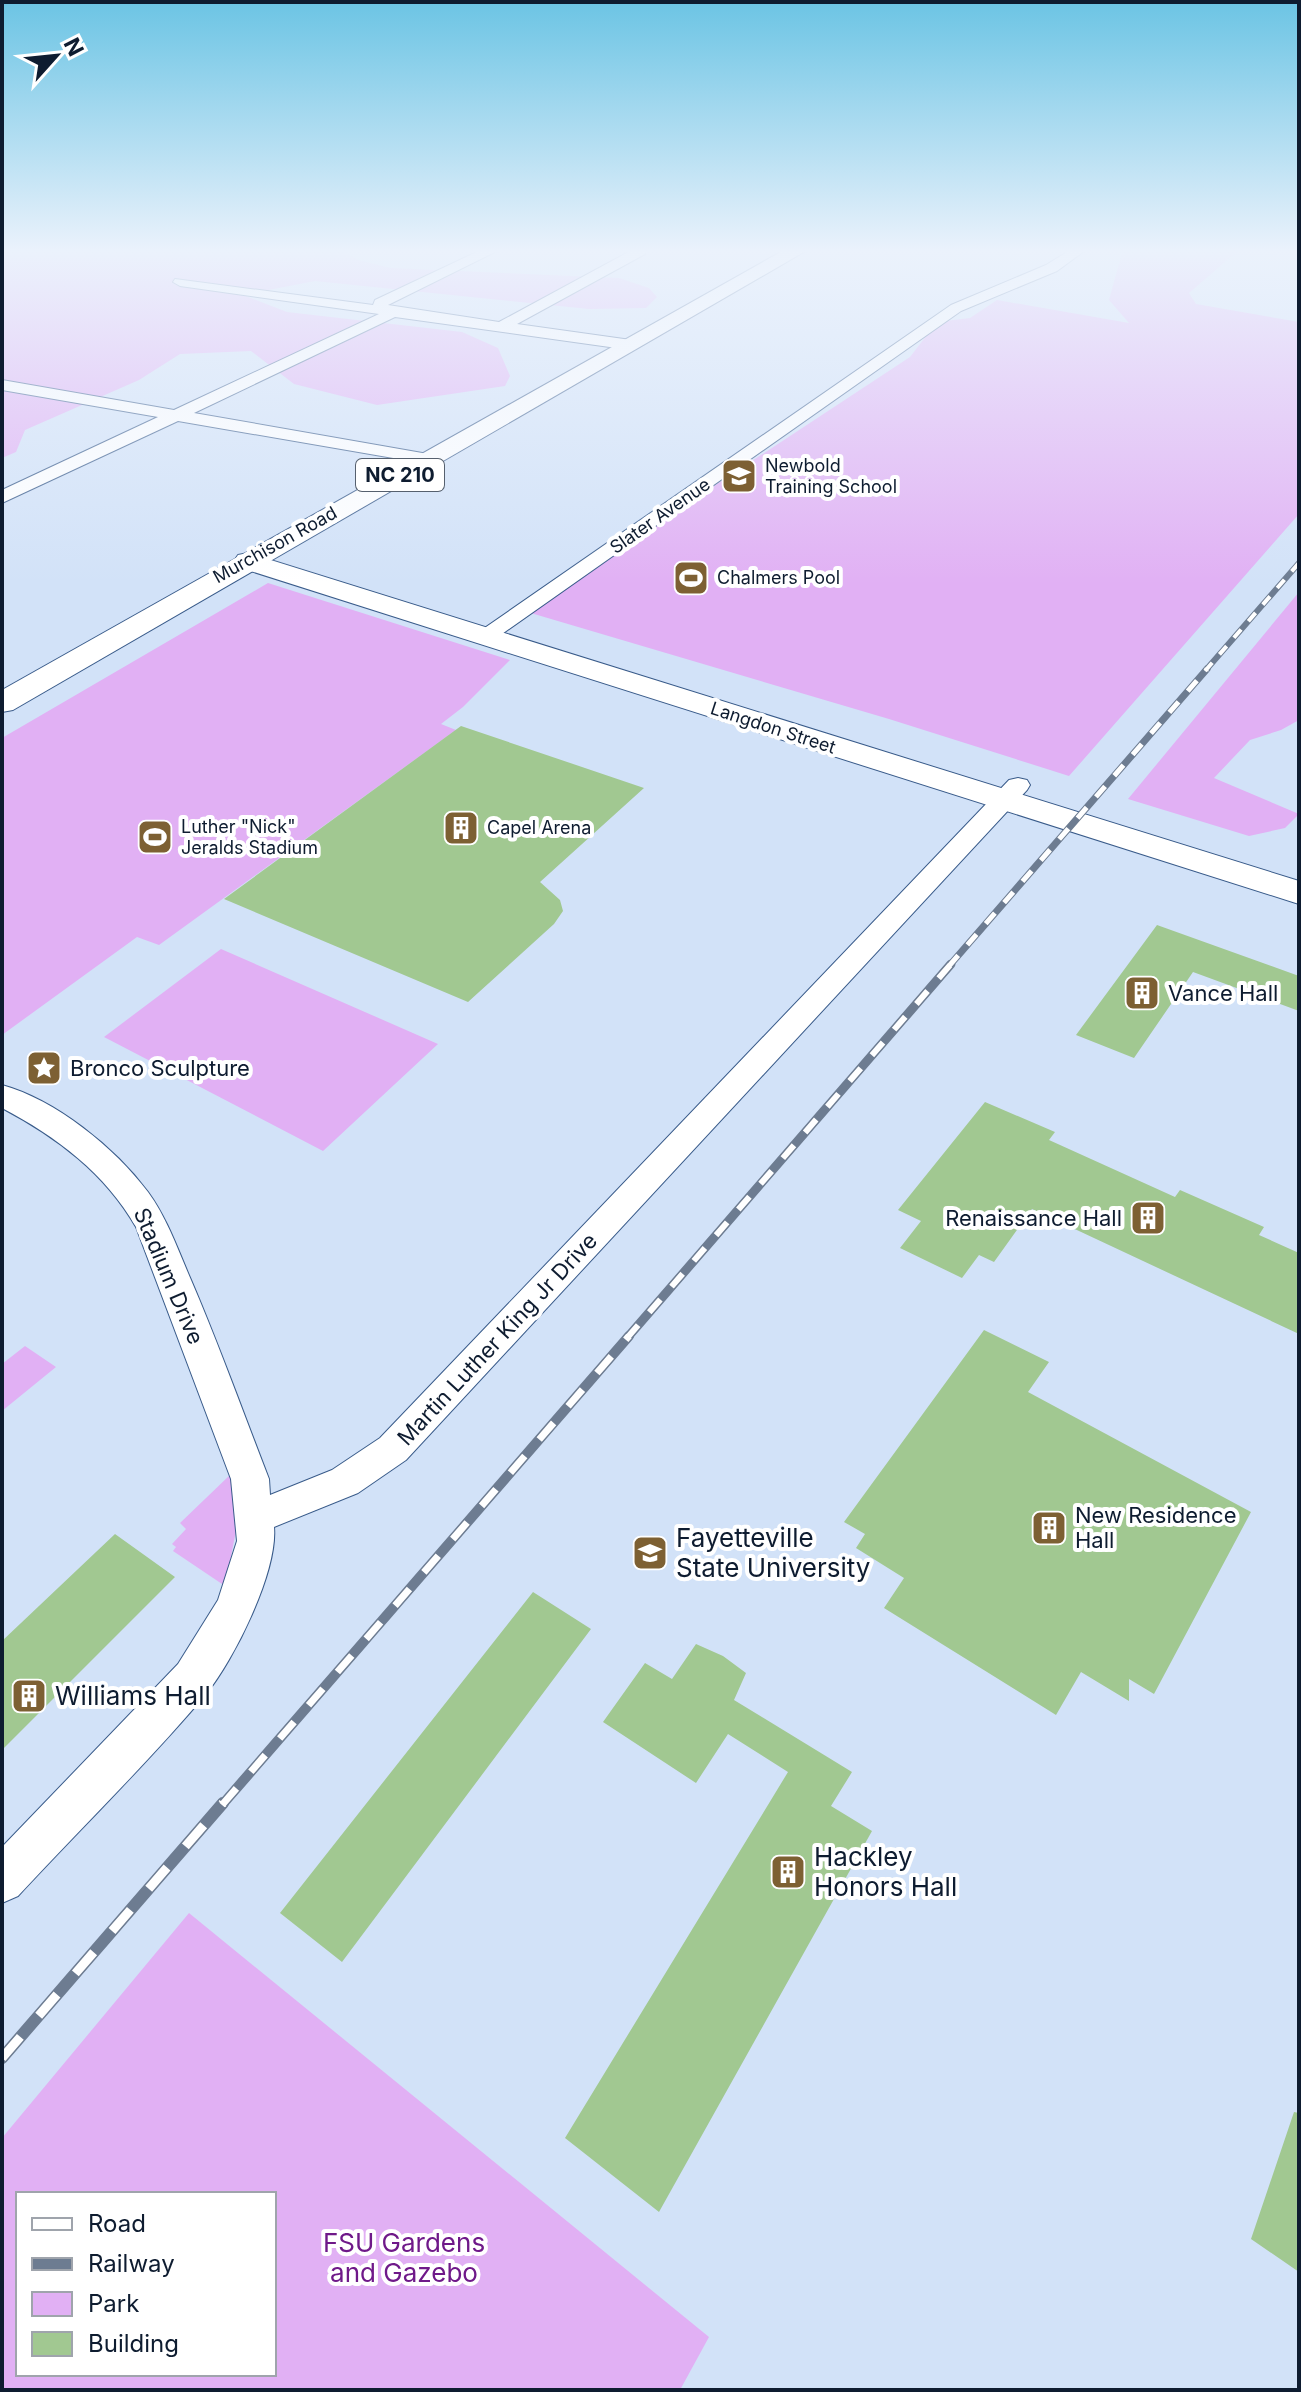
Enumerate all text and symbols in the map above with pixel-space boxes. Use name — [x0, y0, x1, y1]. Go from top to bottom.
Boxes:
north arrow — [16, 16, 96, 96]
text: N — [58, 34, 89, 60]
place label: Newbold Training School — [765, 455, 897, 497]
school or university icon: Newbold Training School — [720, 457, 758, 495]
road number: NC 210 — [356, 459, 444, 491]
street label: Slater Avenue — [606, 473, 714, 558]
street label: Murchison Road — [209, 502, 340, 587]
sports icon: Chalmers Pool — [672, 559, 710, 597]
place label: Chalmers Pool — [717, 567, 840, 588]
street label: Langdon Street — [708, 697, 838, 758]
building icon: Capel Arena — [442, 809, 480, 847]
place label: Luther "Nick" Jeralds Stadium — [181, 816, 318, 858]
place label: Capel Arena — [487, 817, 591, 838]
sports icon: Luther "Nick" Jeralds Stadium — [136, 818, 174, 856]
building icon: Vance Hall — [1123, 974, 1161, 1012]
place label: Vance Hall — [1168, 980, 1278, 1006]
place icon: Bronco Sculpture — [25, 1049, 63, 1087]
place label: Bronco Sculpture — [70, 1055, 250, 1081]
building icon: Renaissance Hall — [1129, 1199, 1167, 1237]
street label: Stadium Drive — [129, 1204, 209, 1348]
place label: Renaissance Hall — [945, 1205, 1122, 1231]
street label: Martin Luther King Jr Drive — [392, 1228, 602, 1450]
place label: New Residence Hall — [1075, 1502, 1237, 1553]
building icon: New Residence Hall — [1030, 1509, 1068, 1547]
place label: Fayetteville State University — [676, 1522, 870, 1583]
school or university icon: Fayetteville State University — [631, 1534, 669, 1572]
building icon: Williams Hall — [10, 1677, 48, 1715]
place label: Williams Hall — [55, 1680, 211, 1711]
place label: Hackley Honors Hall — [814, 1841, 957, 1902]
building icon: Hackley Honors Hall — [769, 1853, 807, 1891]
legend — [16, 2192, 276, 2376]
text: Road — [88, 2209, 146, 2238]
park label: FSU Gardens and Gazebo — [323, 2227, 485, 2288]
text: Railway — [88, 2249, 175, 2278]
text: Park — [88, 2289, 139, 2318]
text: Building — [88, 2329, 179, 2358]

